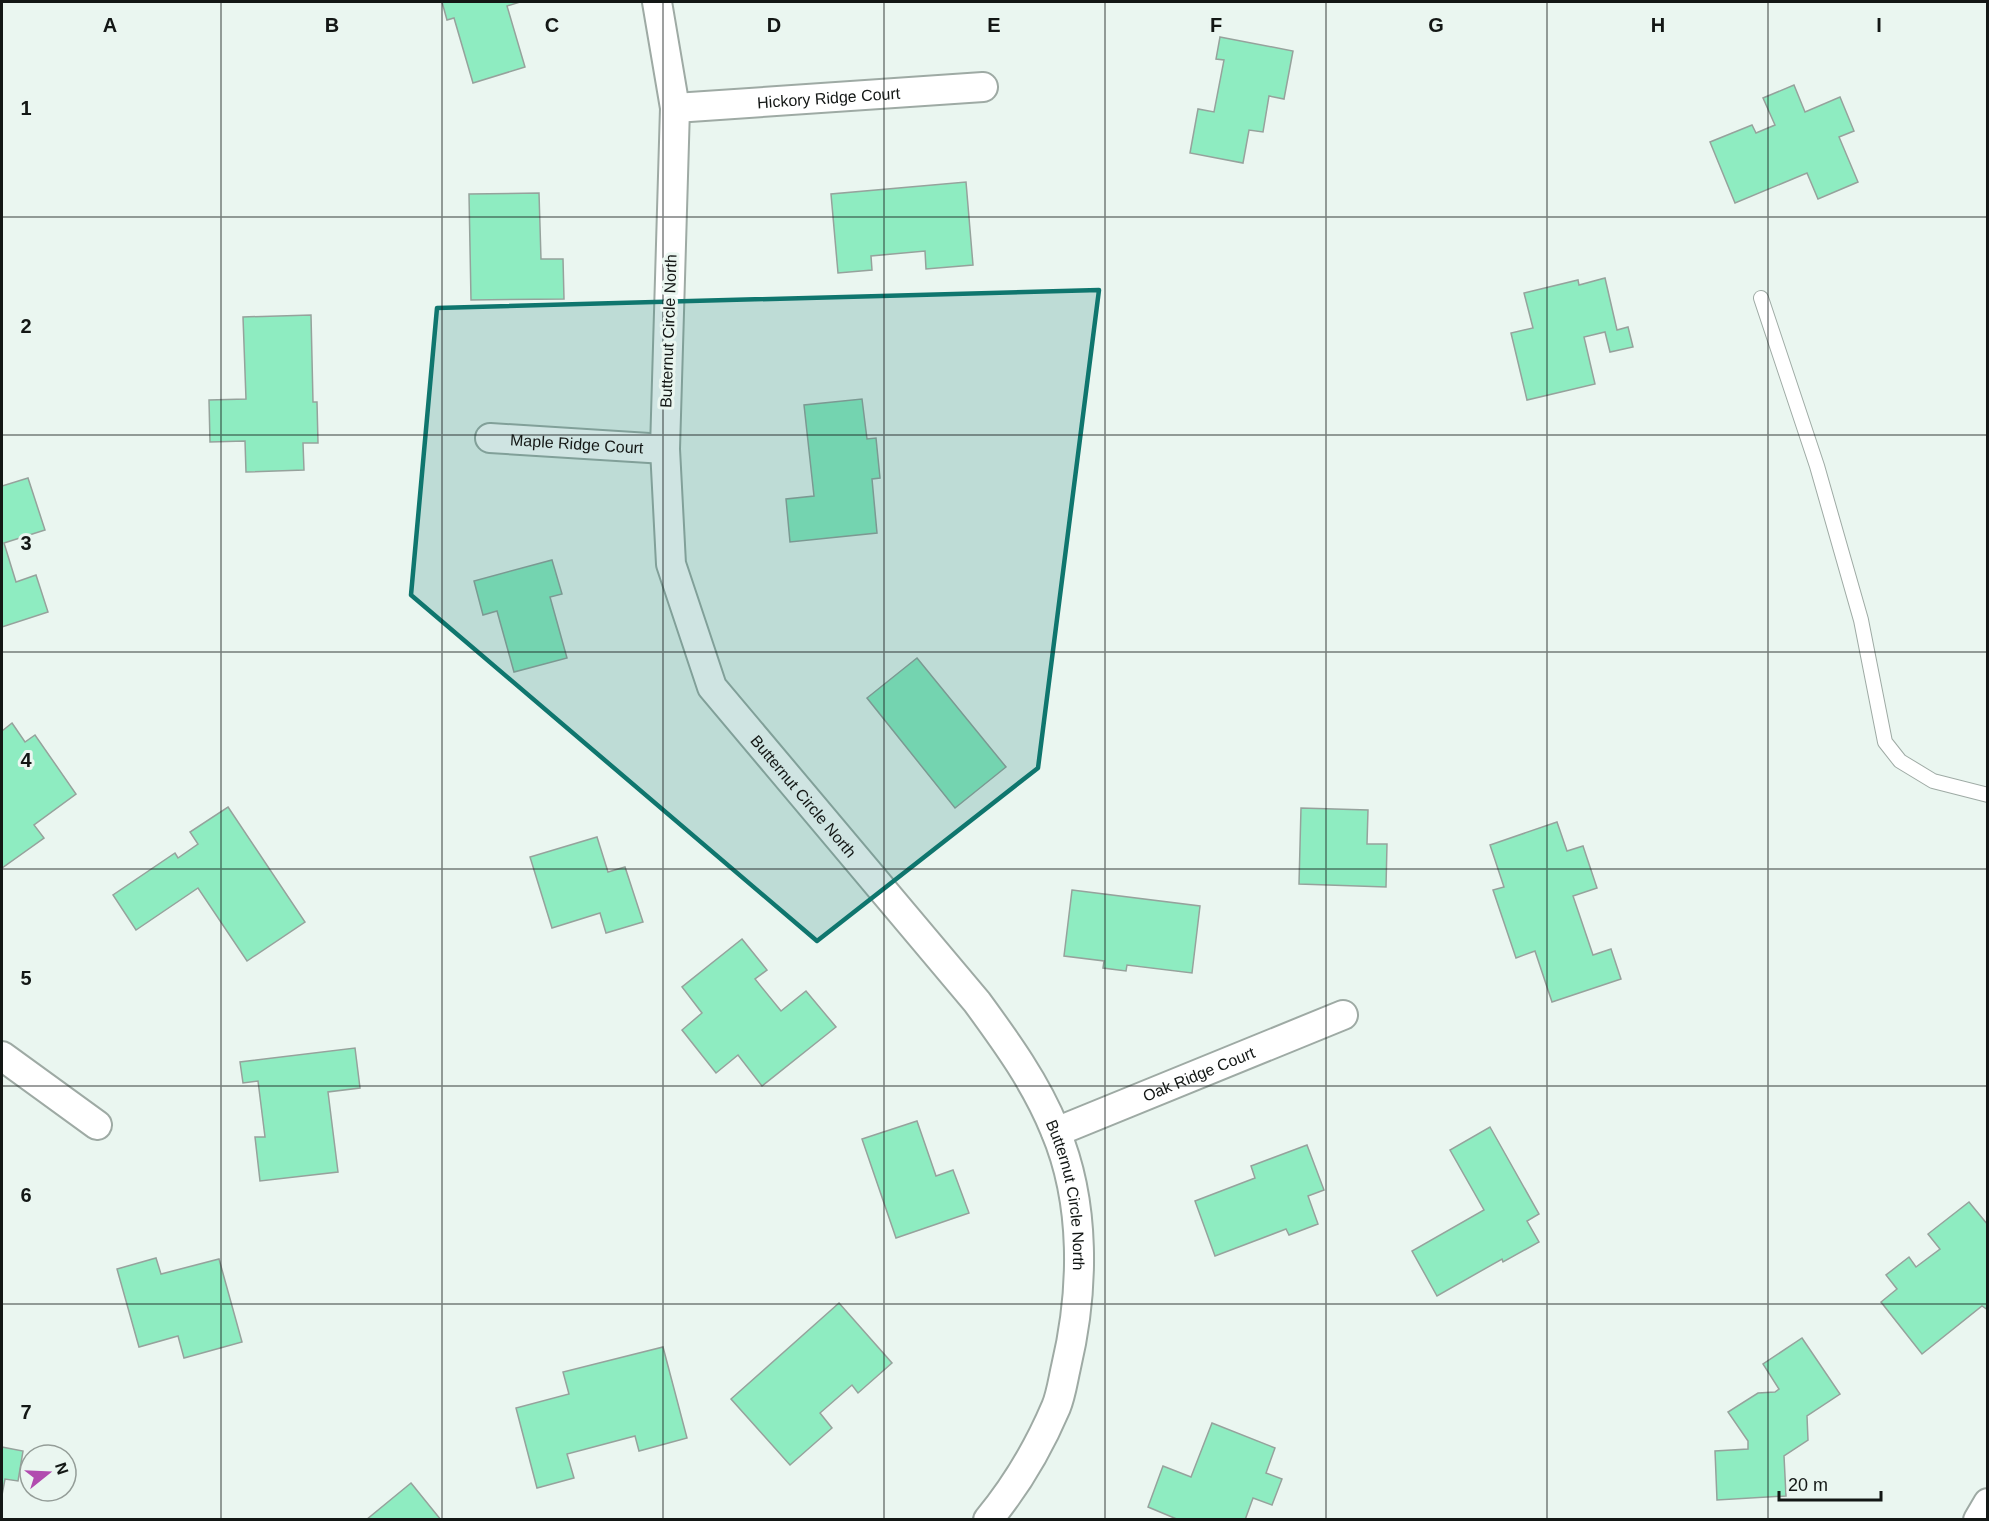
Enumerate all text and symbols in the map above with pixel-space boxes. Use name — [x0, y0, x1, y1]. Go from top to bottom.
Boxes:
text: A — [103, 14, 117, 36]
text: B — [325, 14, 339, 36]
text: C — [545, 14, 559, 36]
text: D — [767, 14, 781, 36]
text: E — [987, 14, 1001, 36]
text: F — [1210, 14, 1222, 36]
text: G — [1428, 14, 1444, 36]
text: H — [1651, 14, 1665, 36]
text: I — [1876, 14, 1882, 36]
street label: Hickory Ridge Court — [757, 85, 901, 111]
text: 1 — [20, 97, 32, 119]
street label: Butternut Circle North — [657, 254, 680, 408]
text: 2 — [20, 315, 32, 337]
street label: Maple Ridge Court — [510, 431, 645, 457]
text: 3 — [20, 532, 32, 554]
street label: Butternut Circle North — [747, 732, 859, 861]
text: 4 — [20, 749, 32, 771]
text: 5 — [20, 967, 32, 989]
street label: Oak Ridge Court — [1140, 1044, 1258, 1105]
street label: Butternut Circle North — [1043, 1117, 1087, 1271]
text: 6 — [20, 1184, 32, 1206]
text: 7 — [20, 1401, 32, 1423]
north arrow — [18, 1443, 78, 1503]
text: N — [52, 1460, 72, 1477]
scale bar — [1779, 1464, 1881, 1502]
text: 20 m — [1788, 1475, 1828, 1495]

